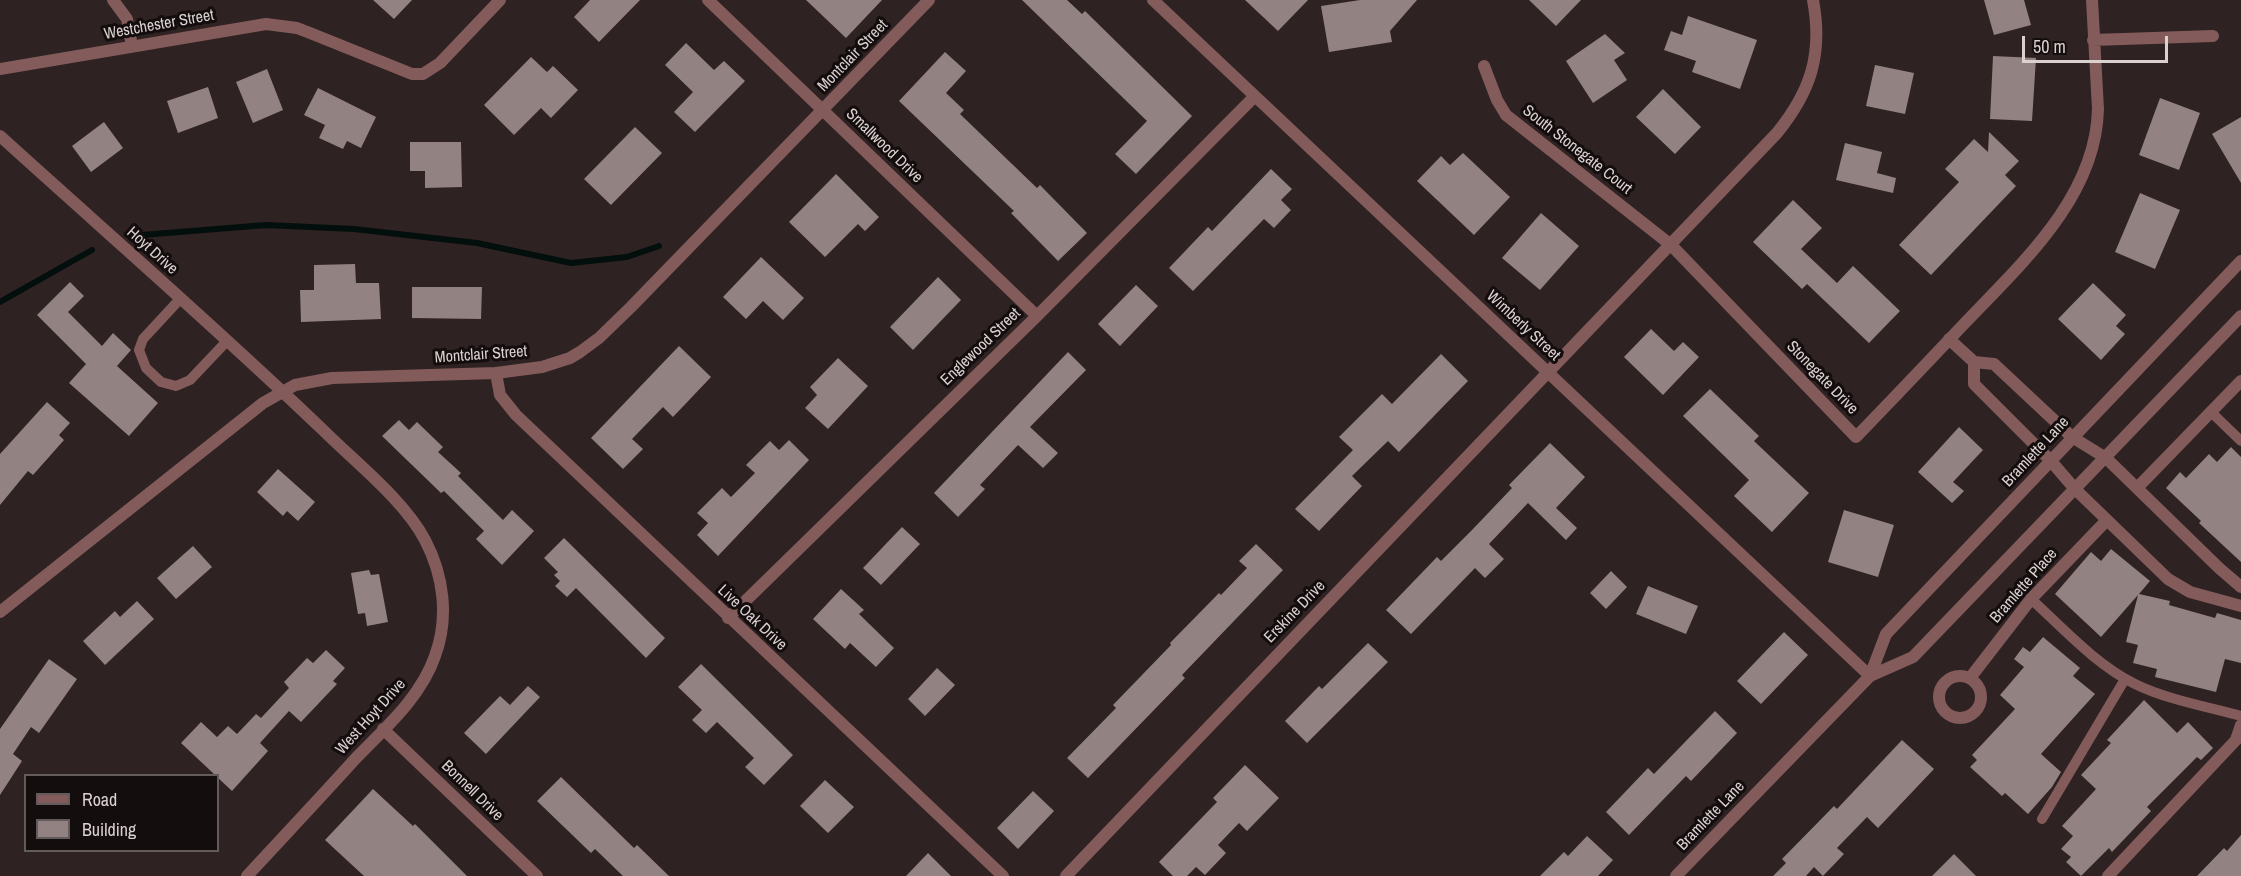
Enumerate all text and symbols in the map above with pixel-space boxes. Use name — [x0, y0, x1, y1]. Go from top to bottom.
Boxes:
street label: Westchester Street — [103, 6, 215, 44]
street label: Montclair Street — [814, 16, 892, 96]
scale bar — [2025, 24, 2170, 62]
text: 50 m — [2033, 34, 2066, 59]
street label: South Stonegate Court — [1518, 101, 1636, 199]
street label: Smallwood Drive — [842, 105, 926, 187]
street label: Hoyt Drive — [123, 223, 181, 279]
street label: Wimberly Street — [1482, 287, 1564, 365]
street label: Englewood Street — [937, 304, 1025, 390]
street label: Stonegate Drive — [1782, 337, 1862, 419]
street label: Montclair Street — [434, 342, 528, 368]
street label: Bramlette Lane — [1999, 413, 2073, 491]
street label: Bramlette Place — [1986, 545, 2062, 627]
street label: Erskine Drive — [1260, 577, 1330, 647]
street label: Live Oak Drive — [713, 581, 791, 655]
street label: West Hoyt Drive — [332, 675, 410, 759]
street label: Bonnell Drive — [437, 757, 507, 825]
legend — [24, 774, 219, 852]
street label: Bramlette Lane — [1673, 777, 1749, 855]
text: Road — [82, 787, 117, 812]
text: Building — [82, 817, 136, 842]

